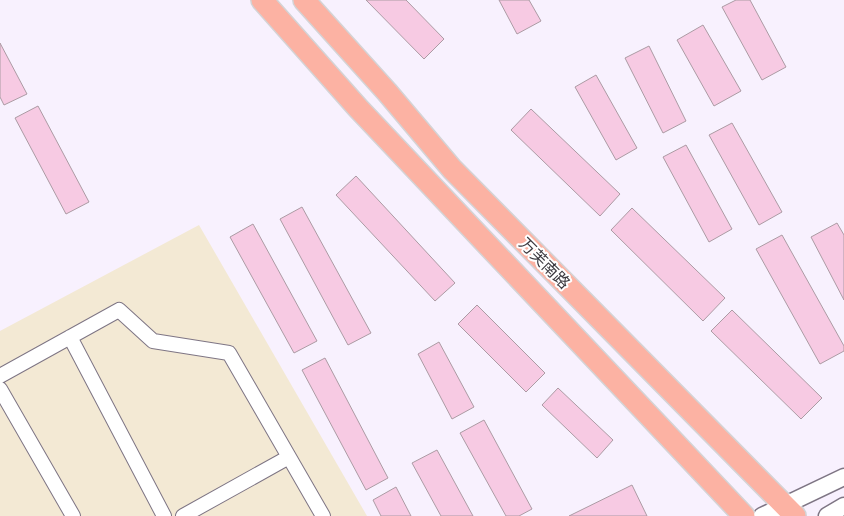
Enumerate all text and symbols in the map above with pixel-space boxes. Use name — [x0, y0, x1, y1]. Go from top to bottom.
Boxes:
street label: 万芙南路 — [516, 235, 573, 292]

